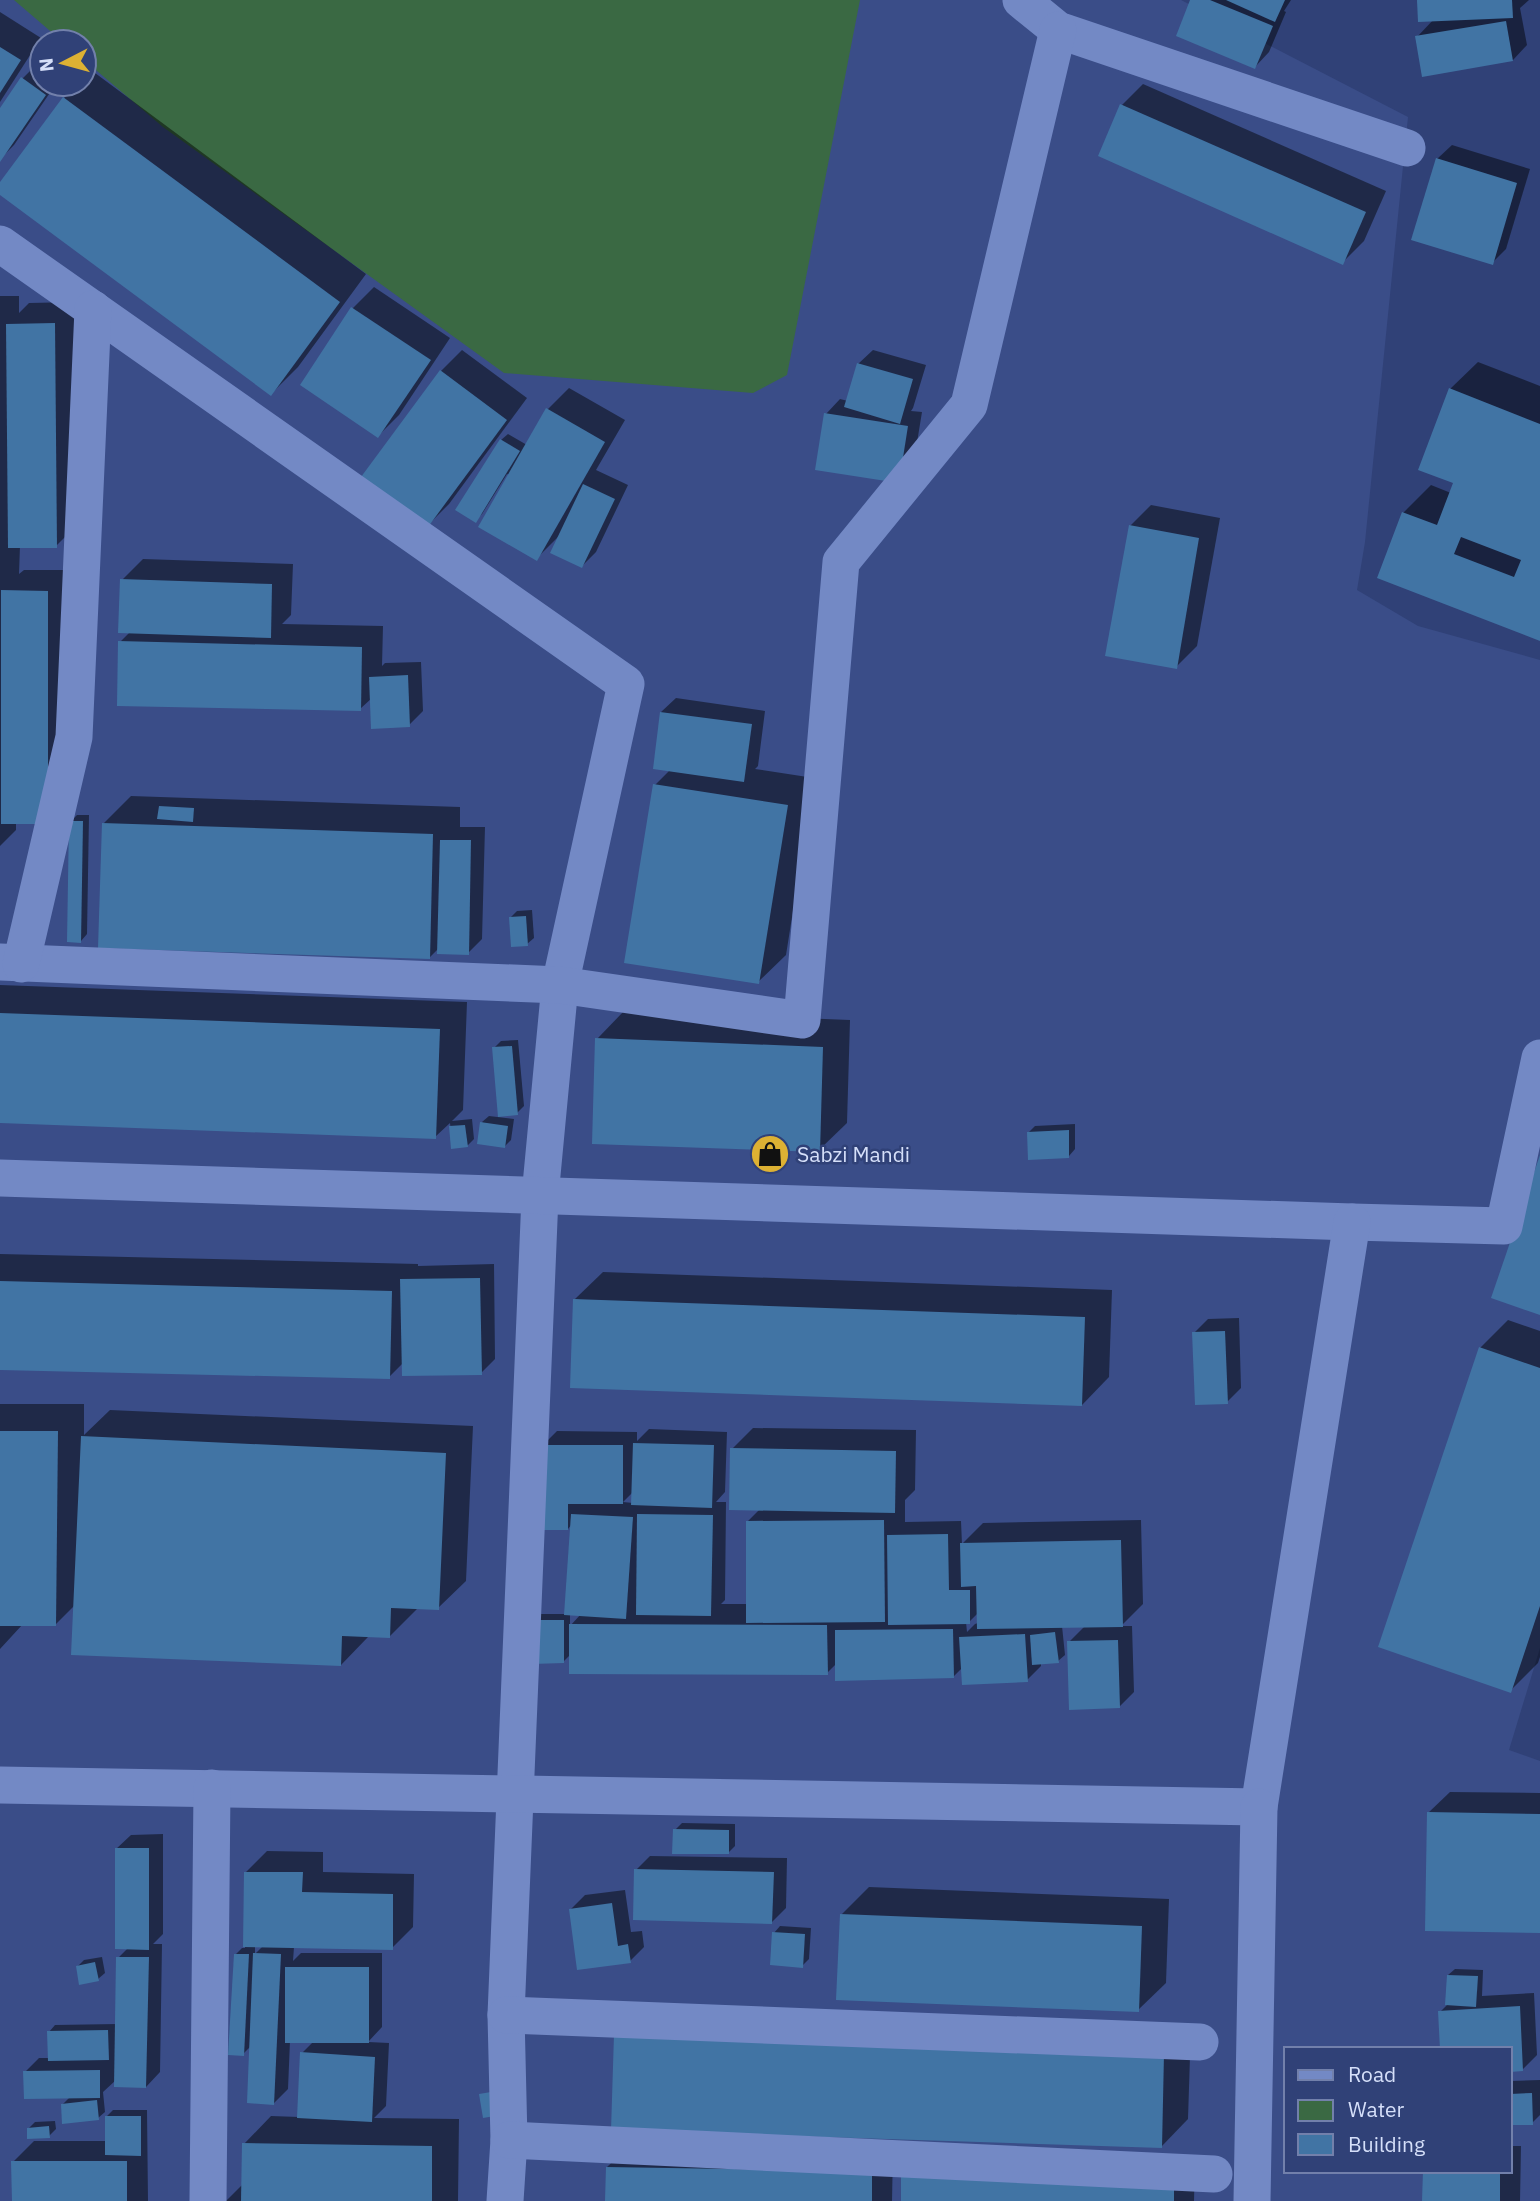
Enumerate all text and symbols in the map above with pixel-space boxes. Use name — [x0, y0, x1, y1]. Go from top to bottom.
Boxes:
north arrow — [28, 28, 98, 98]
text: N — [33, 57, 59, 73]
shop icon: Sabzi Mandi — [749, 1133, 791, 1175]
place label: Sabzi Mandi — [797, 1140, 910, 1168]
legend — [1284, 2047, 1512, 2173]
text: Road — [1348, 2060, 1396, 2088]
text: Water — [1348, 2095, 1405, 2123]
text: Building — [1348, 2130, 1425, 2158]

